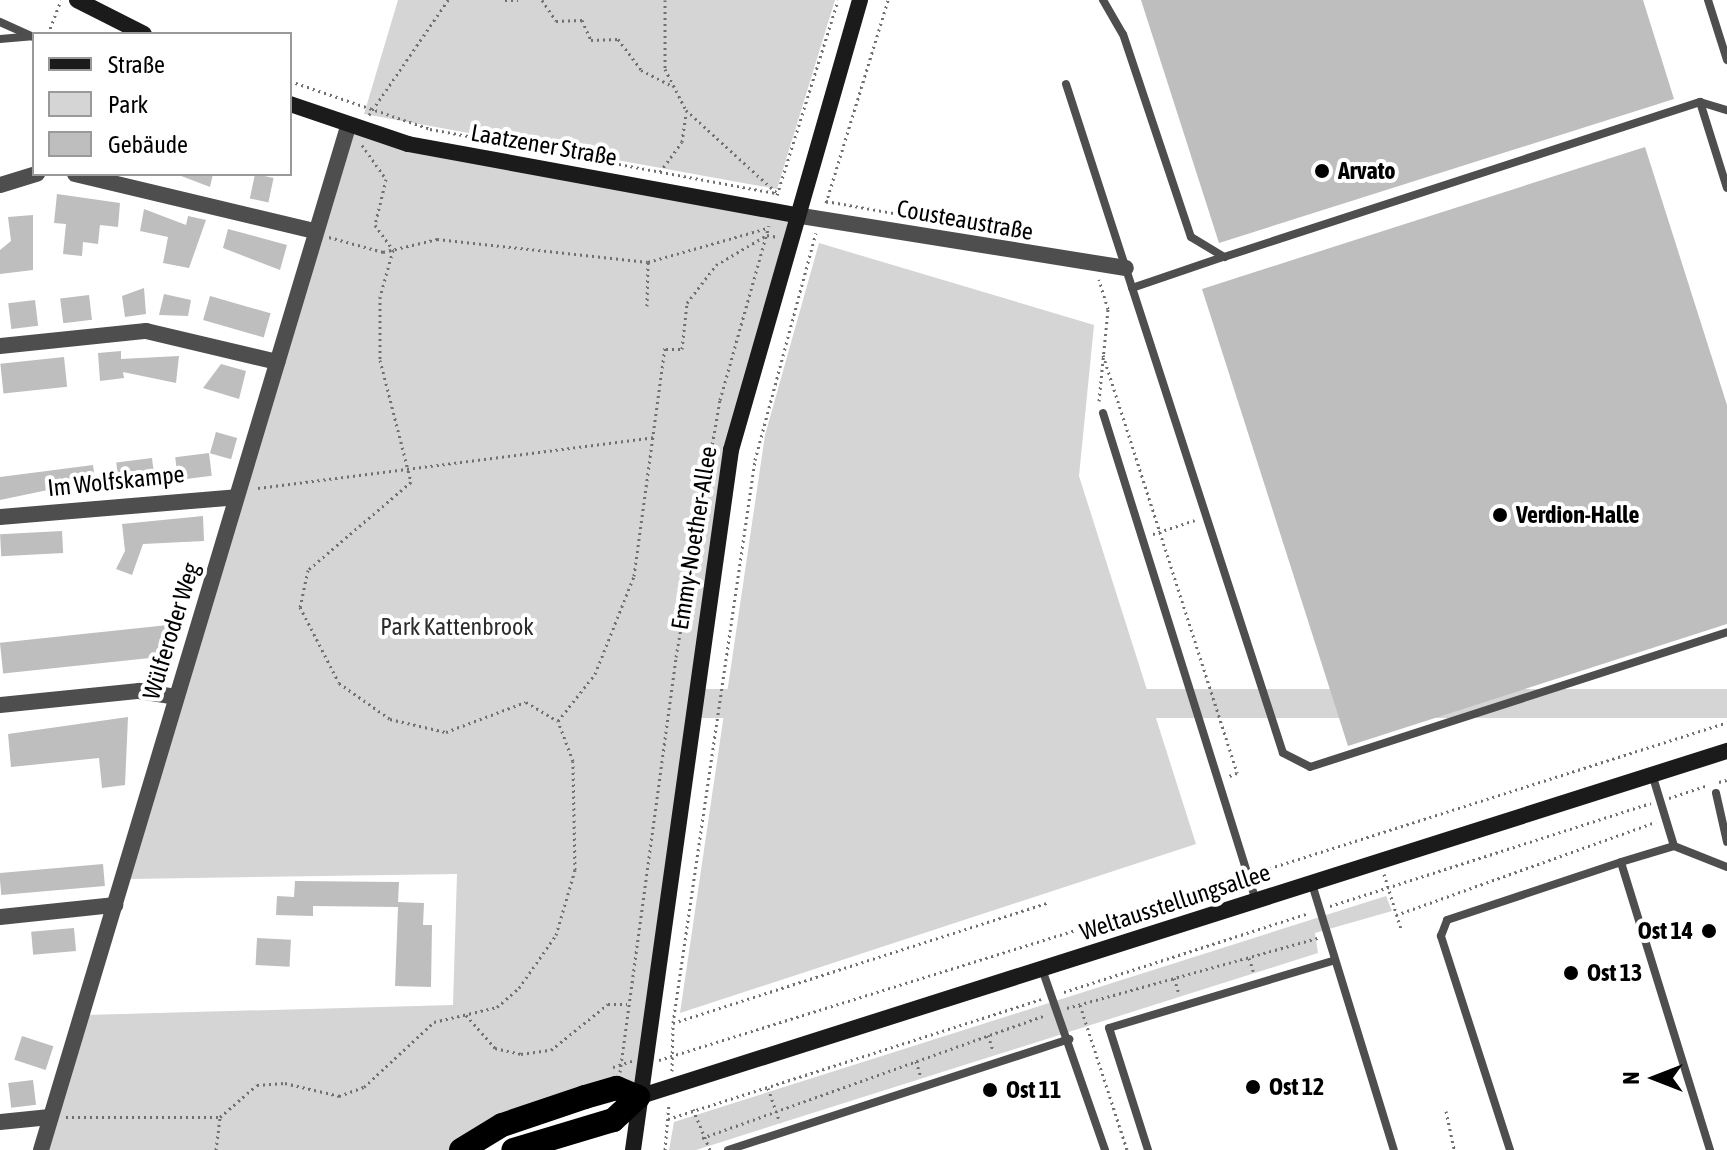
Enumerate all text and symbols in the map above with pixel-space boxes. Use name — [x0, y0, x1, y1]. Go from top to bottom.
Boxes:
legend — [32, 32, 292, 176]
text: Straße — [108, 51, 165, 78]
text: Park — [108, 91, 148, 118]
street label: Laatzener Straße — [469, 118, 619, 172]
text: Gebäude — [108, 131, 188, 158]
place label: Arvato — [1338, 157, 1396, 185]
marker: Arvato — [1313, 162, 1331, 180]
street label: Cousteaustraße — [895, 194, 1035, 246]
street label: Emmy-Noether-Allee — [665, 444, 723, 632]
street label: Im Wolfskampe — [46, 459, 186, 503]
place label: Verdion-Halle — [1516, 501, 1639, 529]
marker: Verdion-Halle — [1491, 506, 1509, 524]
street label: Wülferoder Weg — [137, 559, 205, 703]
park label: Park Kattenbrook — [380, 613, 534, 641]
street label: Weltausstellungsallee — [1076, 858, 1274, 946]
place label: Ost 14 — [1638, 917, 1693, 945]
marker: Ost 14 — [1700, 922, 1718, 940]
place label: Ost 13 — [1587, 959, 1642, 987]
marker: Ost 13 — [1562, 964, 1580, 982]
north arrow — [1615, 1038, 1695, 1118]
text: N — [1618, 1072, 1644, 1085]
place label: Ost 12 — [1269, 1073, 1324, 1101]
place label: Ost 11 — [1006, 1076, 1061, 1104]
marker: Ost 12 — [1244, 1078, 1262, 1096]
marker: Ost 11 — [981, 1081, 999, 1099]

